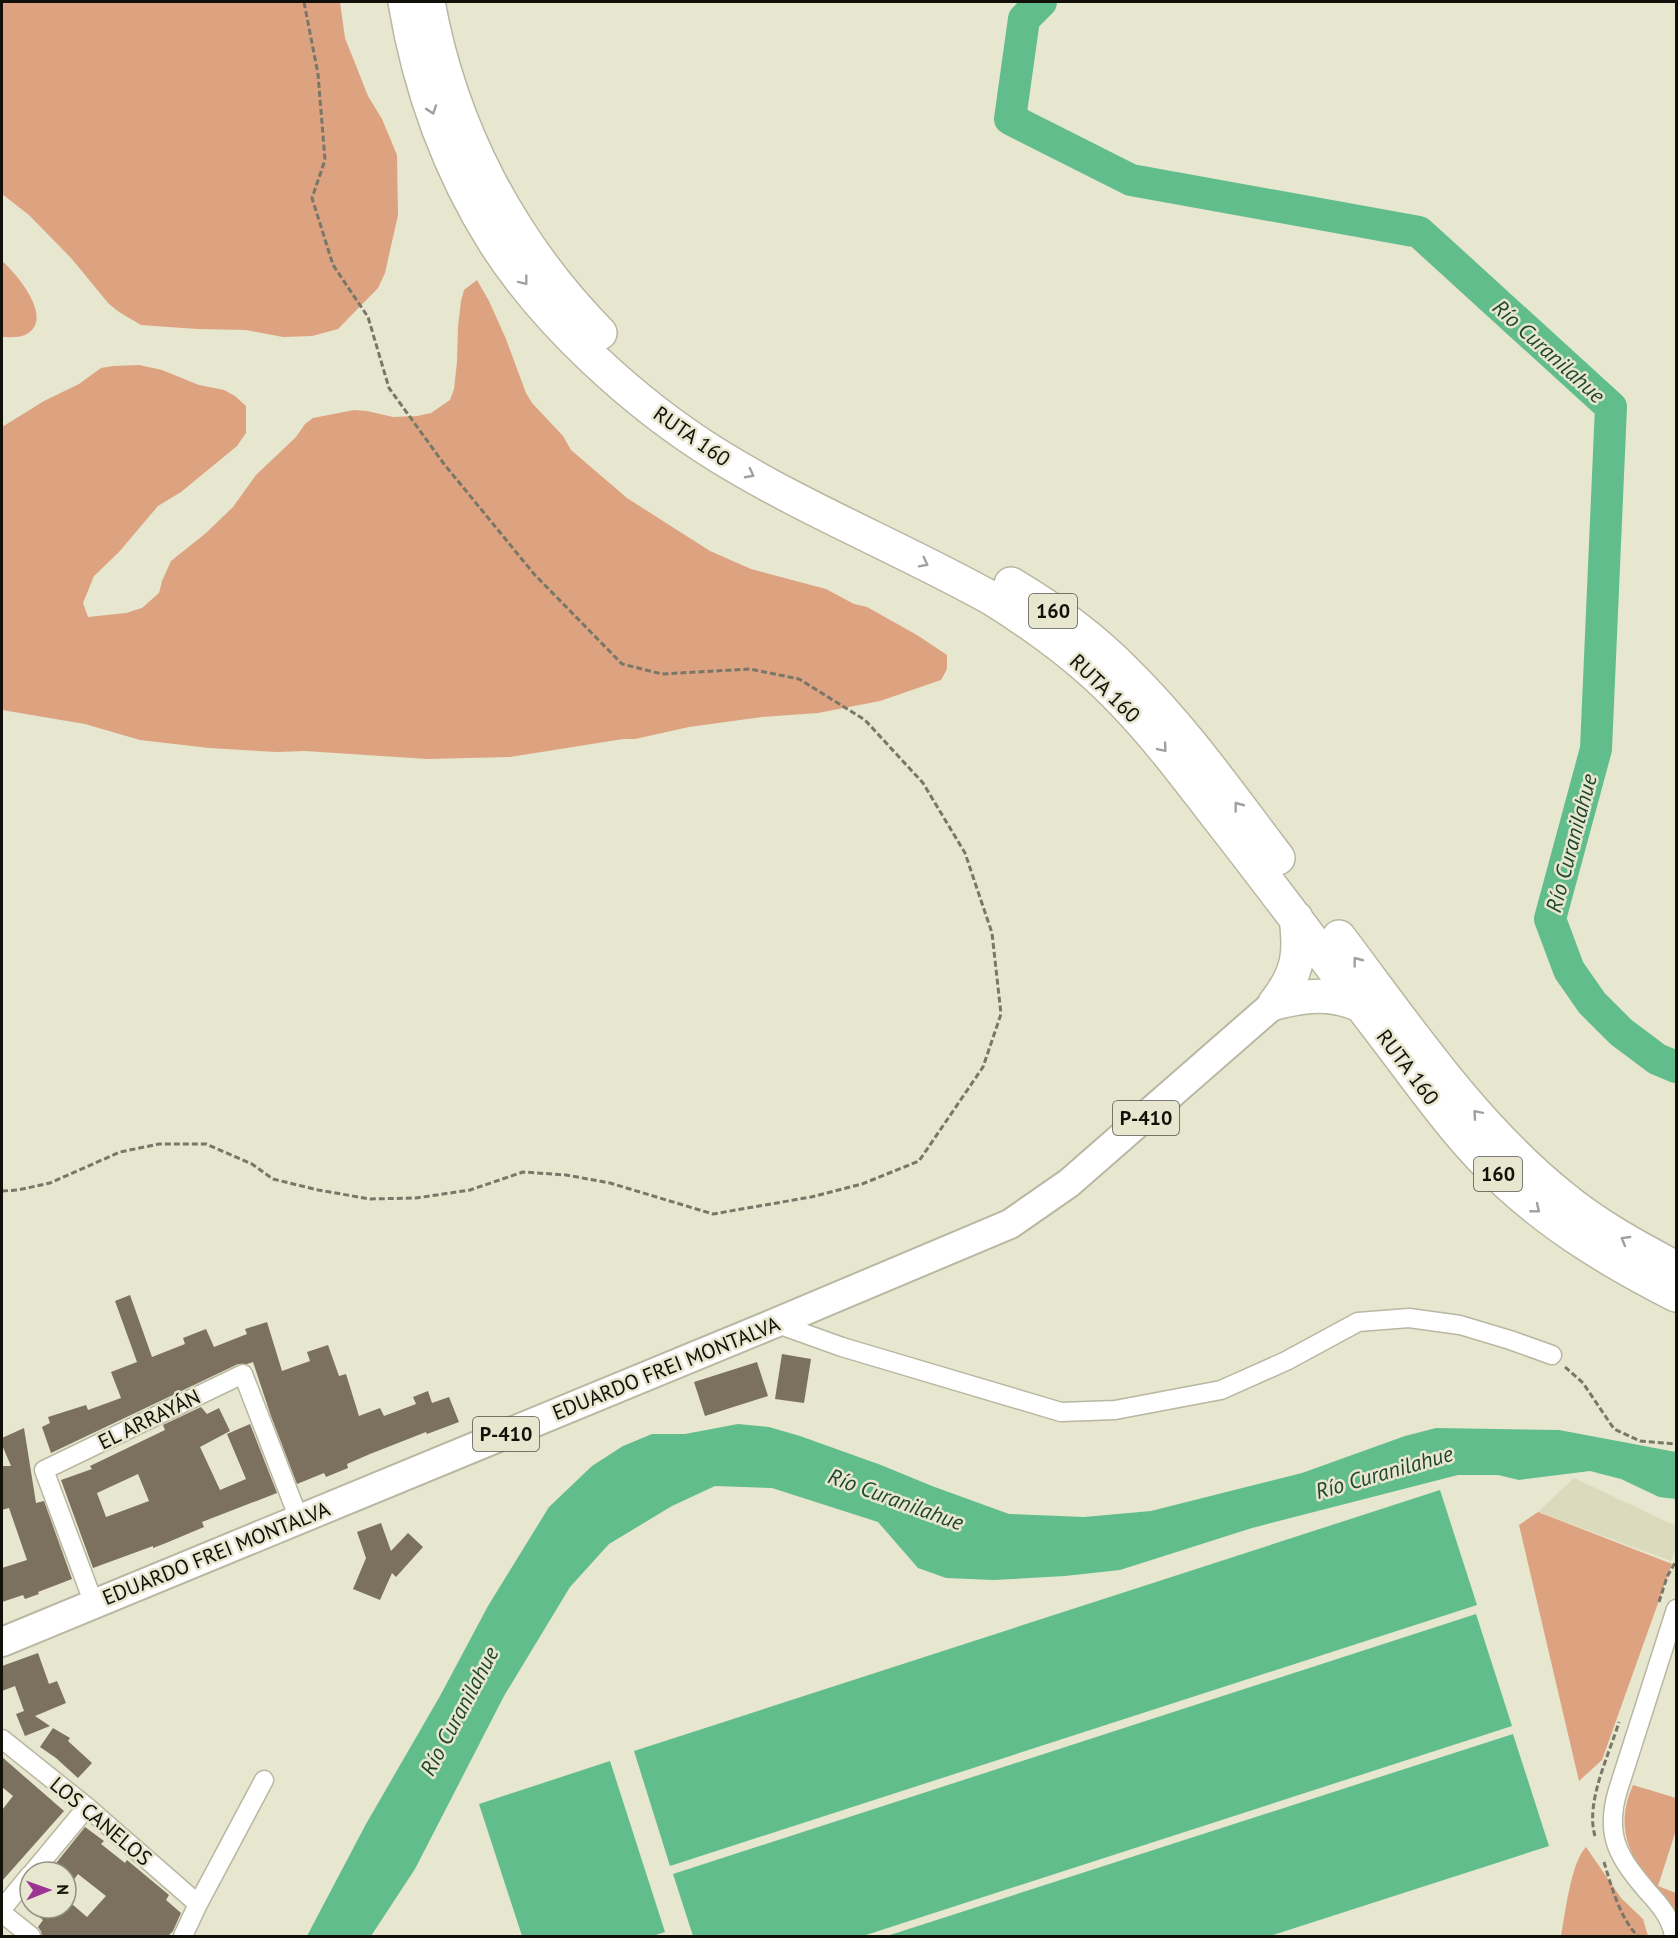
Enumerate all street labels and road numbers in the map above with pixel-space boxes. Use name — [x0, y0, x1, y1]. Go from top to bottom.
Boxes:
street label: RUTA 160 — [648, 400, 736, 472]
road number: 160 — [1029, 594, 1077, 628]
street label: RUTA 160 — [1064, 648, 1146, 728]
street label: RUTA 160 — [1371, 1024, 1445, 1110]
road number: P-410 — [1113, 1101, 1179, 1135]
road number: 160 — [1474, 1157, 1522, 1191]
street label: EDUARDO FREI MONTALVA — [548, 1310, 784, 1426]
street label: EL ARRAYÁN — [93, 1383, 205, 1455]
road number: P-410 — [473, 1417, 539, 1451]
street label: EDUARDO FREI MONTALVA — [98, 1495, 334, 1611]
street label: LOS CANELOS — [45, 1771, 157, 1871]

